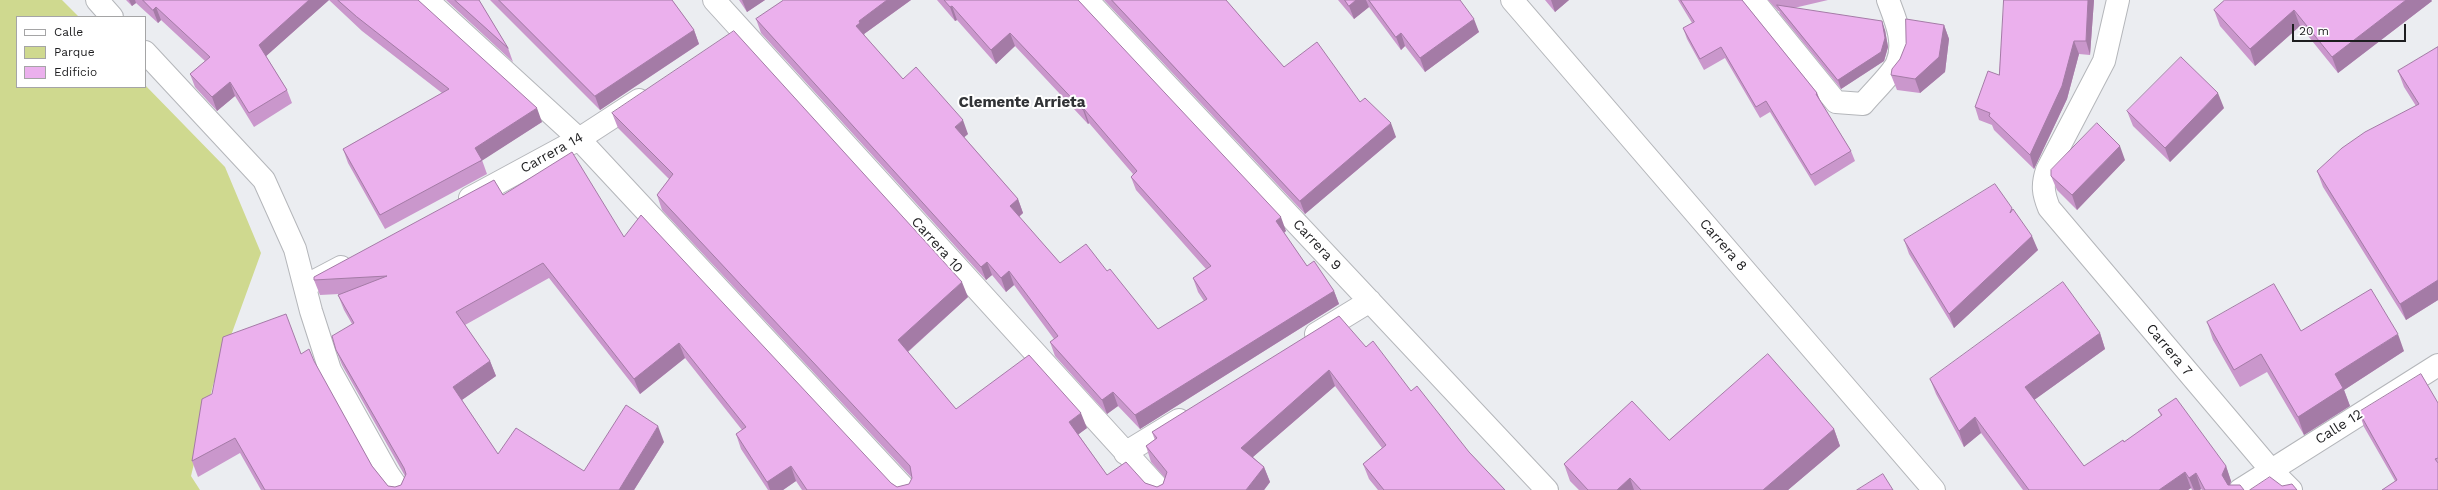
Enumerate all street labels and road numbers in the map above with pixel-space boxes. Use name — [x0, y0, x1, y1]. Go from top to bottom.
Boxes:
street label: Carrera 14 — [518, 129, 586, 177]
street label: Carrera 10 — [908, 214, 966, 276]
street label: Carrera 8 — [1696, 215, 1750, 275]
street label: Carrera 9 — [1289, 216, 1345, 274]
street label: Carrera 7 — [2142, 321, 2196, 379]
street label: Calle 12 — [2312, 406, 2366, 448]

